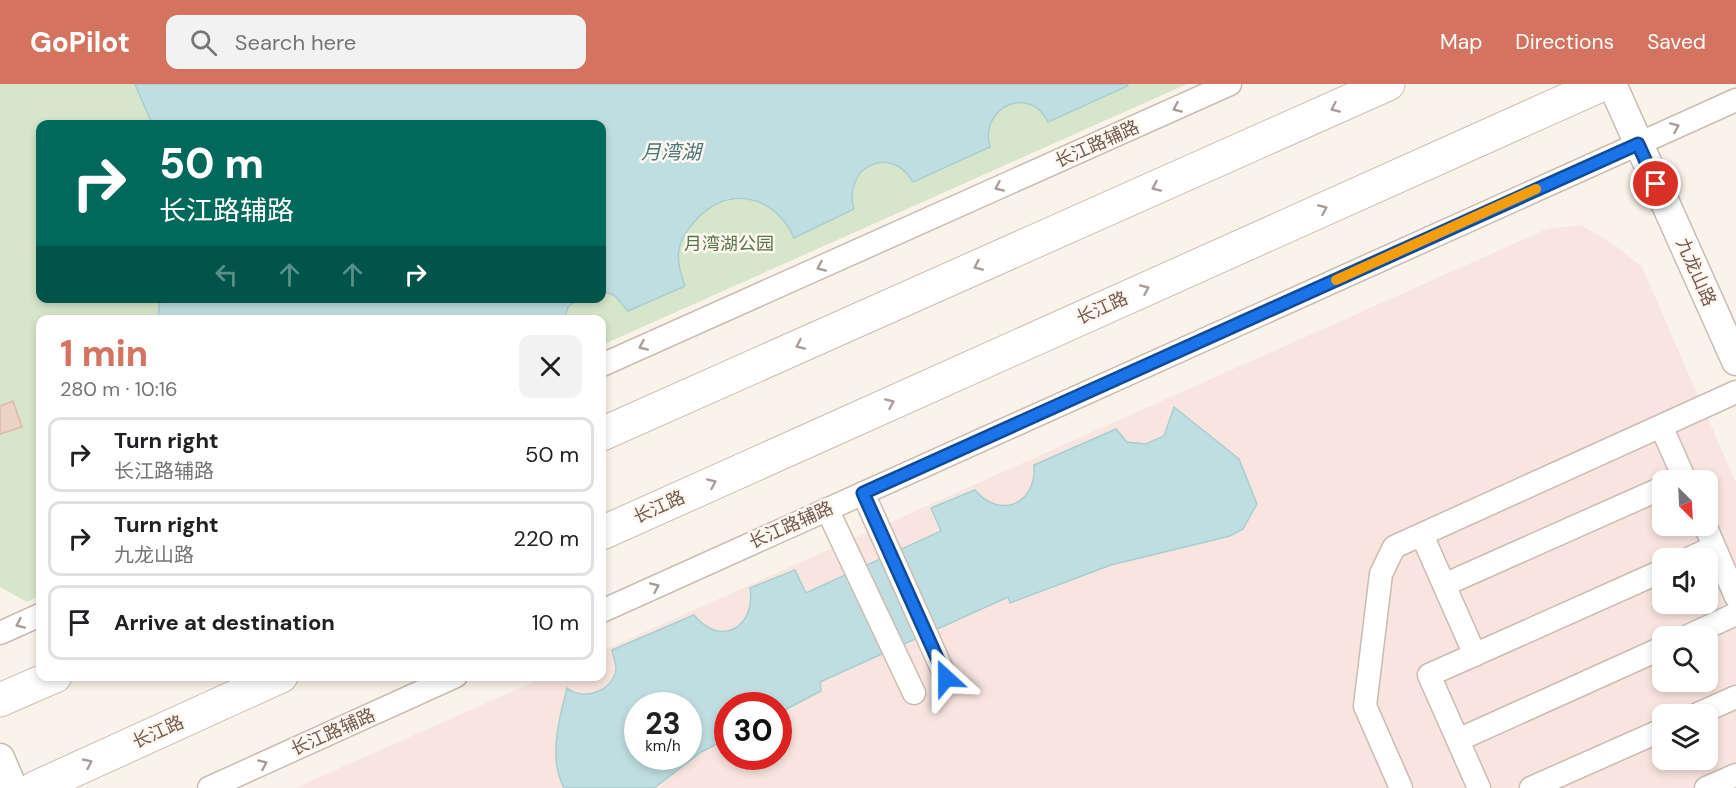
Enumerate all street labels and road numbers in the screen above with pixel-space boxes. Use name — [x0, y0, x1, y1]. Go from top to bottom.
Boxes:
street label: 长江路辅路 — [1051, 115, 1143, 173]
street label: 九龙山路 — [1670, 234, 1722, 310]
street label: 长江路 — [1072, 286, 1132, 330]
street label: 长江路 — [629, 485, 689, 529]
street label: 长江路辅路 — [745, 496, 837, 554]
street label: 长江路辅路 — [287, 703, 379, 761]
street label: 长江路 — [128, 710, 188, 754]

